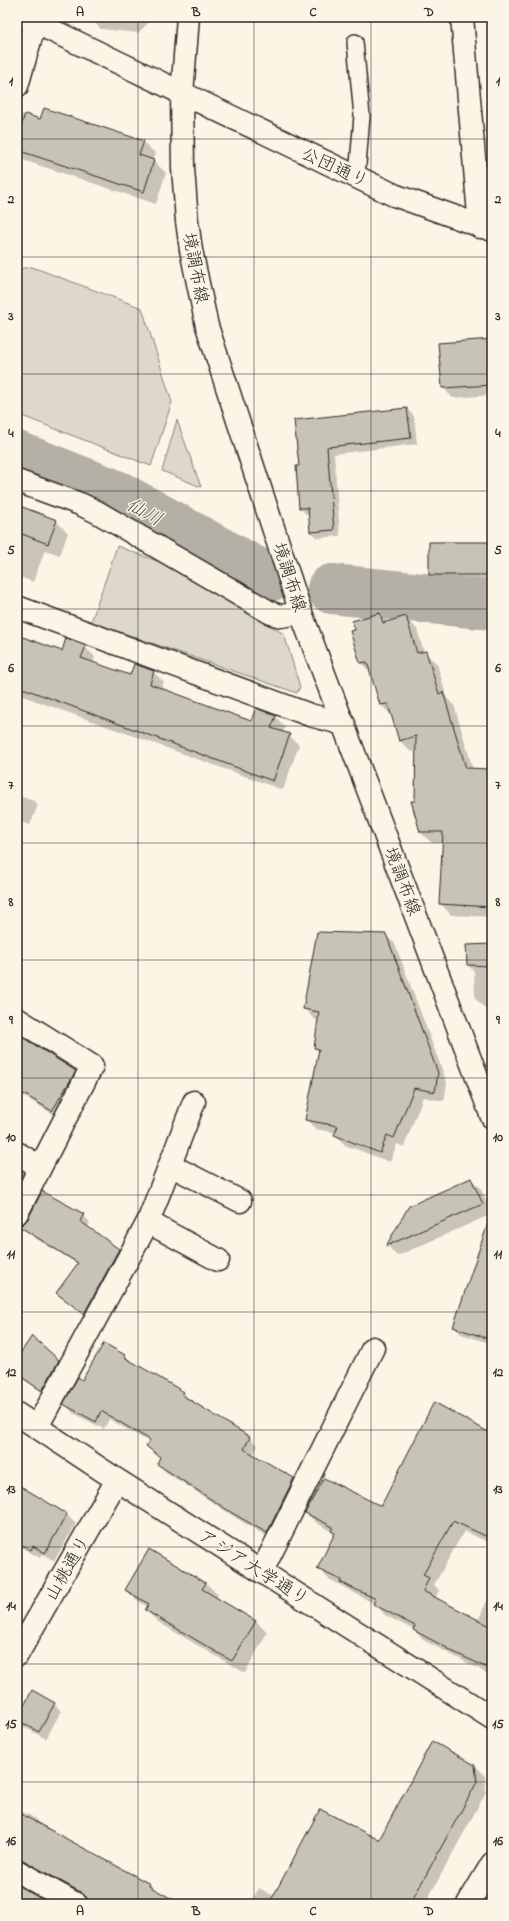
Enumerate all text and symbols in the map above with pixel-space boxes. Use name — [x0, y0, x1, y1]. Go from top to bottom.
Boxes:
text: A — [76, 3, 84, 22]
text: B — [191, 3, 201, 22]
text: C — [309, 3, 317, 22]
text: D — [423, 3, 434, 22]
text: 1 — [9, 72, 14, 91]
text: 1 — [496, 72, 501, 91]
street label: 公団通り — [296, 142, 372, 196]
text: 2 — [7, 190, 15, 209]
text: 2 — [494, 190, 502, 209]
street label: 境調布線 — [174, 231, 214, 306]
text: 3 — [7, 307, 14, 326]
text: 3 — [494, 307, 501, 326]
text: 4 — [7, 424, 14, 443]
text: 4 — [494, 424, 501, 443]
water label: 仙川 — [121, 492, 167, 534]
street label: 境調布線 — [265, 539, 312, 616]
text: 5 — [7, 541, 15, 560]
text: 5 — [494, 541, 502, 560]
text: 6 — [7, 659, 14, 678]
text: 6 — [494, 659, 501, 678]
text: 7 — [8, 776, 14, 795]
text: 7 — [495, 776, 501, 795]
street label: 境調布線 — [376, 843, 426, 920]
text: 8 — [8, 893, 14, 912]
text: 8 — [495, 893, 501, 912]
text: 9 — [8, 1011, 14, 1030]
text: 9 — [495, 1011, 501, 1030]
text: 10 — [6, 1128, 16, 1147]
text: 10 — [493, 1128, 503, 1147]
text: 11 — [7, 1245, 16, 1264]
text: 11 — [494, 1245, 503, 1264]
text: 12 — [6, 1363, 17, 1382]
text: 12 — [493, 1363, 504, 1382]
text: 13 — [6, 1480, 16, 1499]
text: 13 — [493, 1480, 503, 1499]
street label: アジア大学通り — [192, 1524, 313, 1613]
street label: 山桃通り — [39, 1531, 98, 1607]
text: 14 — [6, 1597, 16, 1616]
text: 14 — [493, 1597, 503, 1616]
text: 15 — [5, 1715, 17, 1734]
text: 15 — [492, 1715, 504, 1734]
text: 16 — [6, 1832, 16, 1851]
text: 16 — [493, 1832, 503, 1851]
text: A — [76, 1902, 84, 1921]
text: B — [191, 1902, 201, 1921]
text: C — [309, 1902, 317, 1921]
text: D — [423, 1902, 434, 1921]

